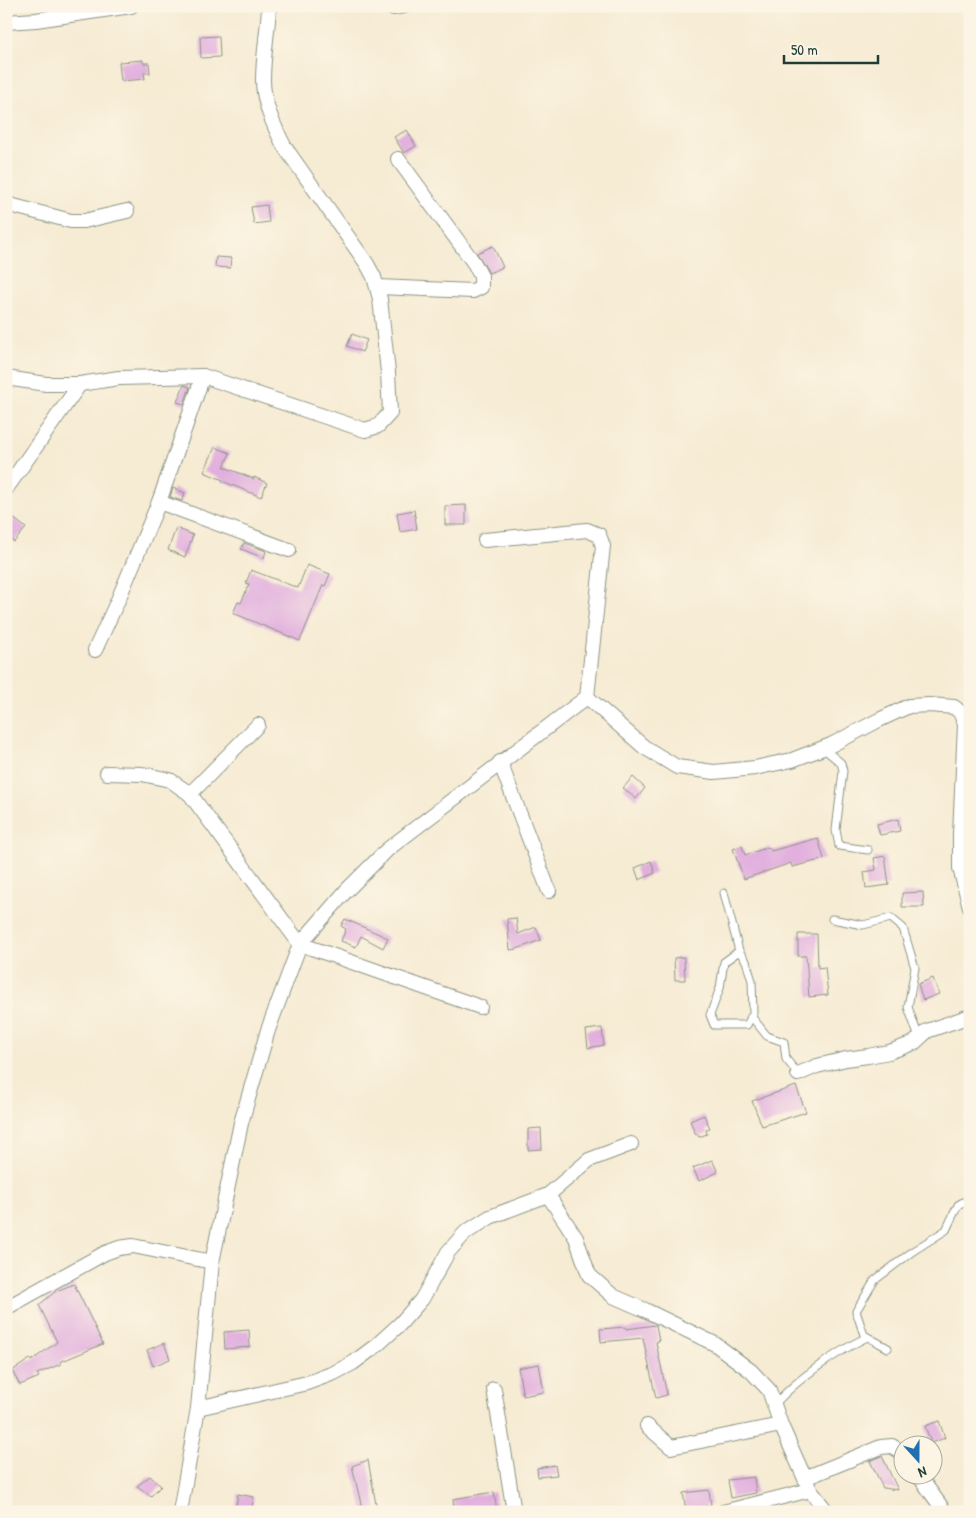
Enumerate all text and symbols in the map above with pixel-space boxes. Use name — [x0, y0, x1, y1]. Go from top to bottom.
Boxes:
scale bar — [784, 32, 877, 64]
text: 50 m — [791, 39, 818, 60]
north arrow — [894, 1436, 944, 1486]
text: N — [915, 1462, 930, 1483]

